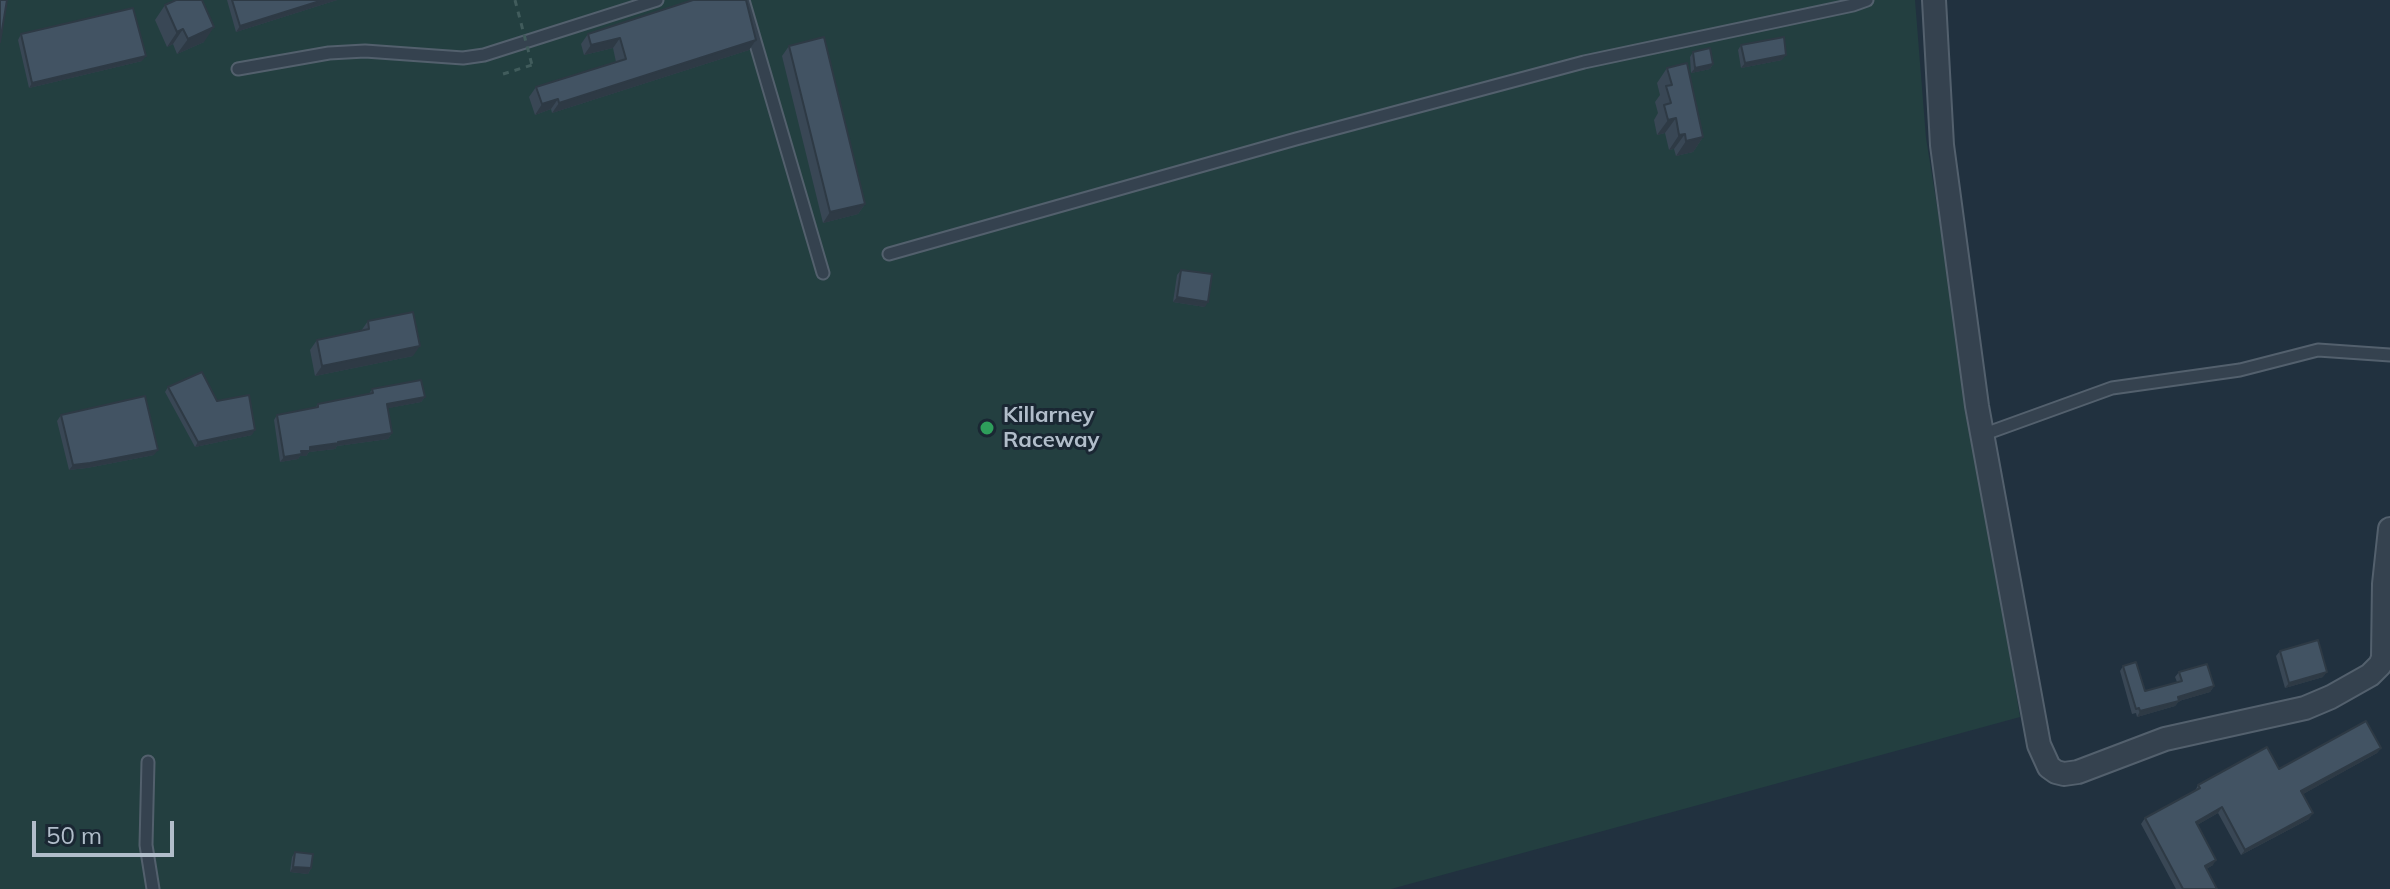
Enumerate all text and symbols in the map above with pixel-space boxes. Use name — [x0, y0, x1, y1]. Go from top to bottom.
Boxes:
place label: Killarney Raceway — [1003, 402, 1099, 454]
marker: Killarney Raceway — [978, 419, 996, 437]
scale bar — [36, 805, 178, 855]
text: 50 m — [46, 820, 102, 850]

